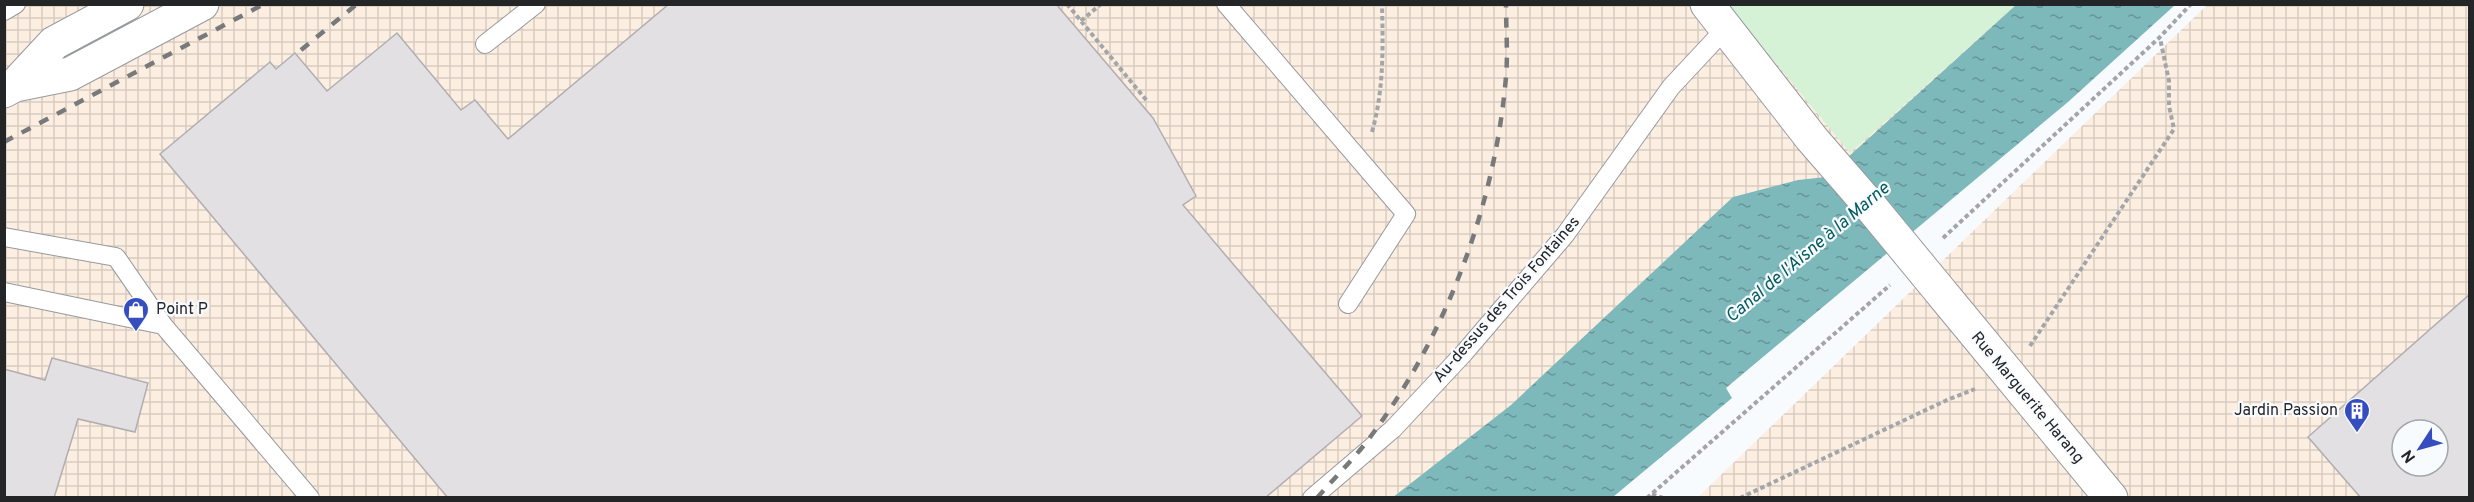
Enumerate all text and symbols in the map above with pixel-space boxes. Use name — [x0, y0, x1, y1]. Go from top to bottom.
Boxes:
water label: Canal de l'Aisne à la Marne — [1721, 177, 1895, 328]
street label: Au-dessus des Trois Fontaines — [1429, 213, 1585, 387]
shop icon: Point P — [121, 295, 151, 333]
place label: Point P — [156, 300, 208, 320]
street label: Rue Marguerite Harang — [1966, 328, 2088, 468]
building icon: Jardin Passion — [2342, 396, 2372, 434]
place label: Jardin Passion — [2234, 401, 2338, 421]
north arrow — [2390, 418, 2450, 478]
text: N — [2398, 445, 2421, 466]

